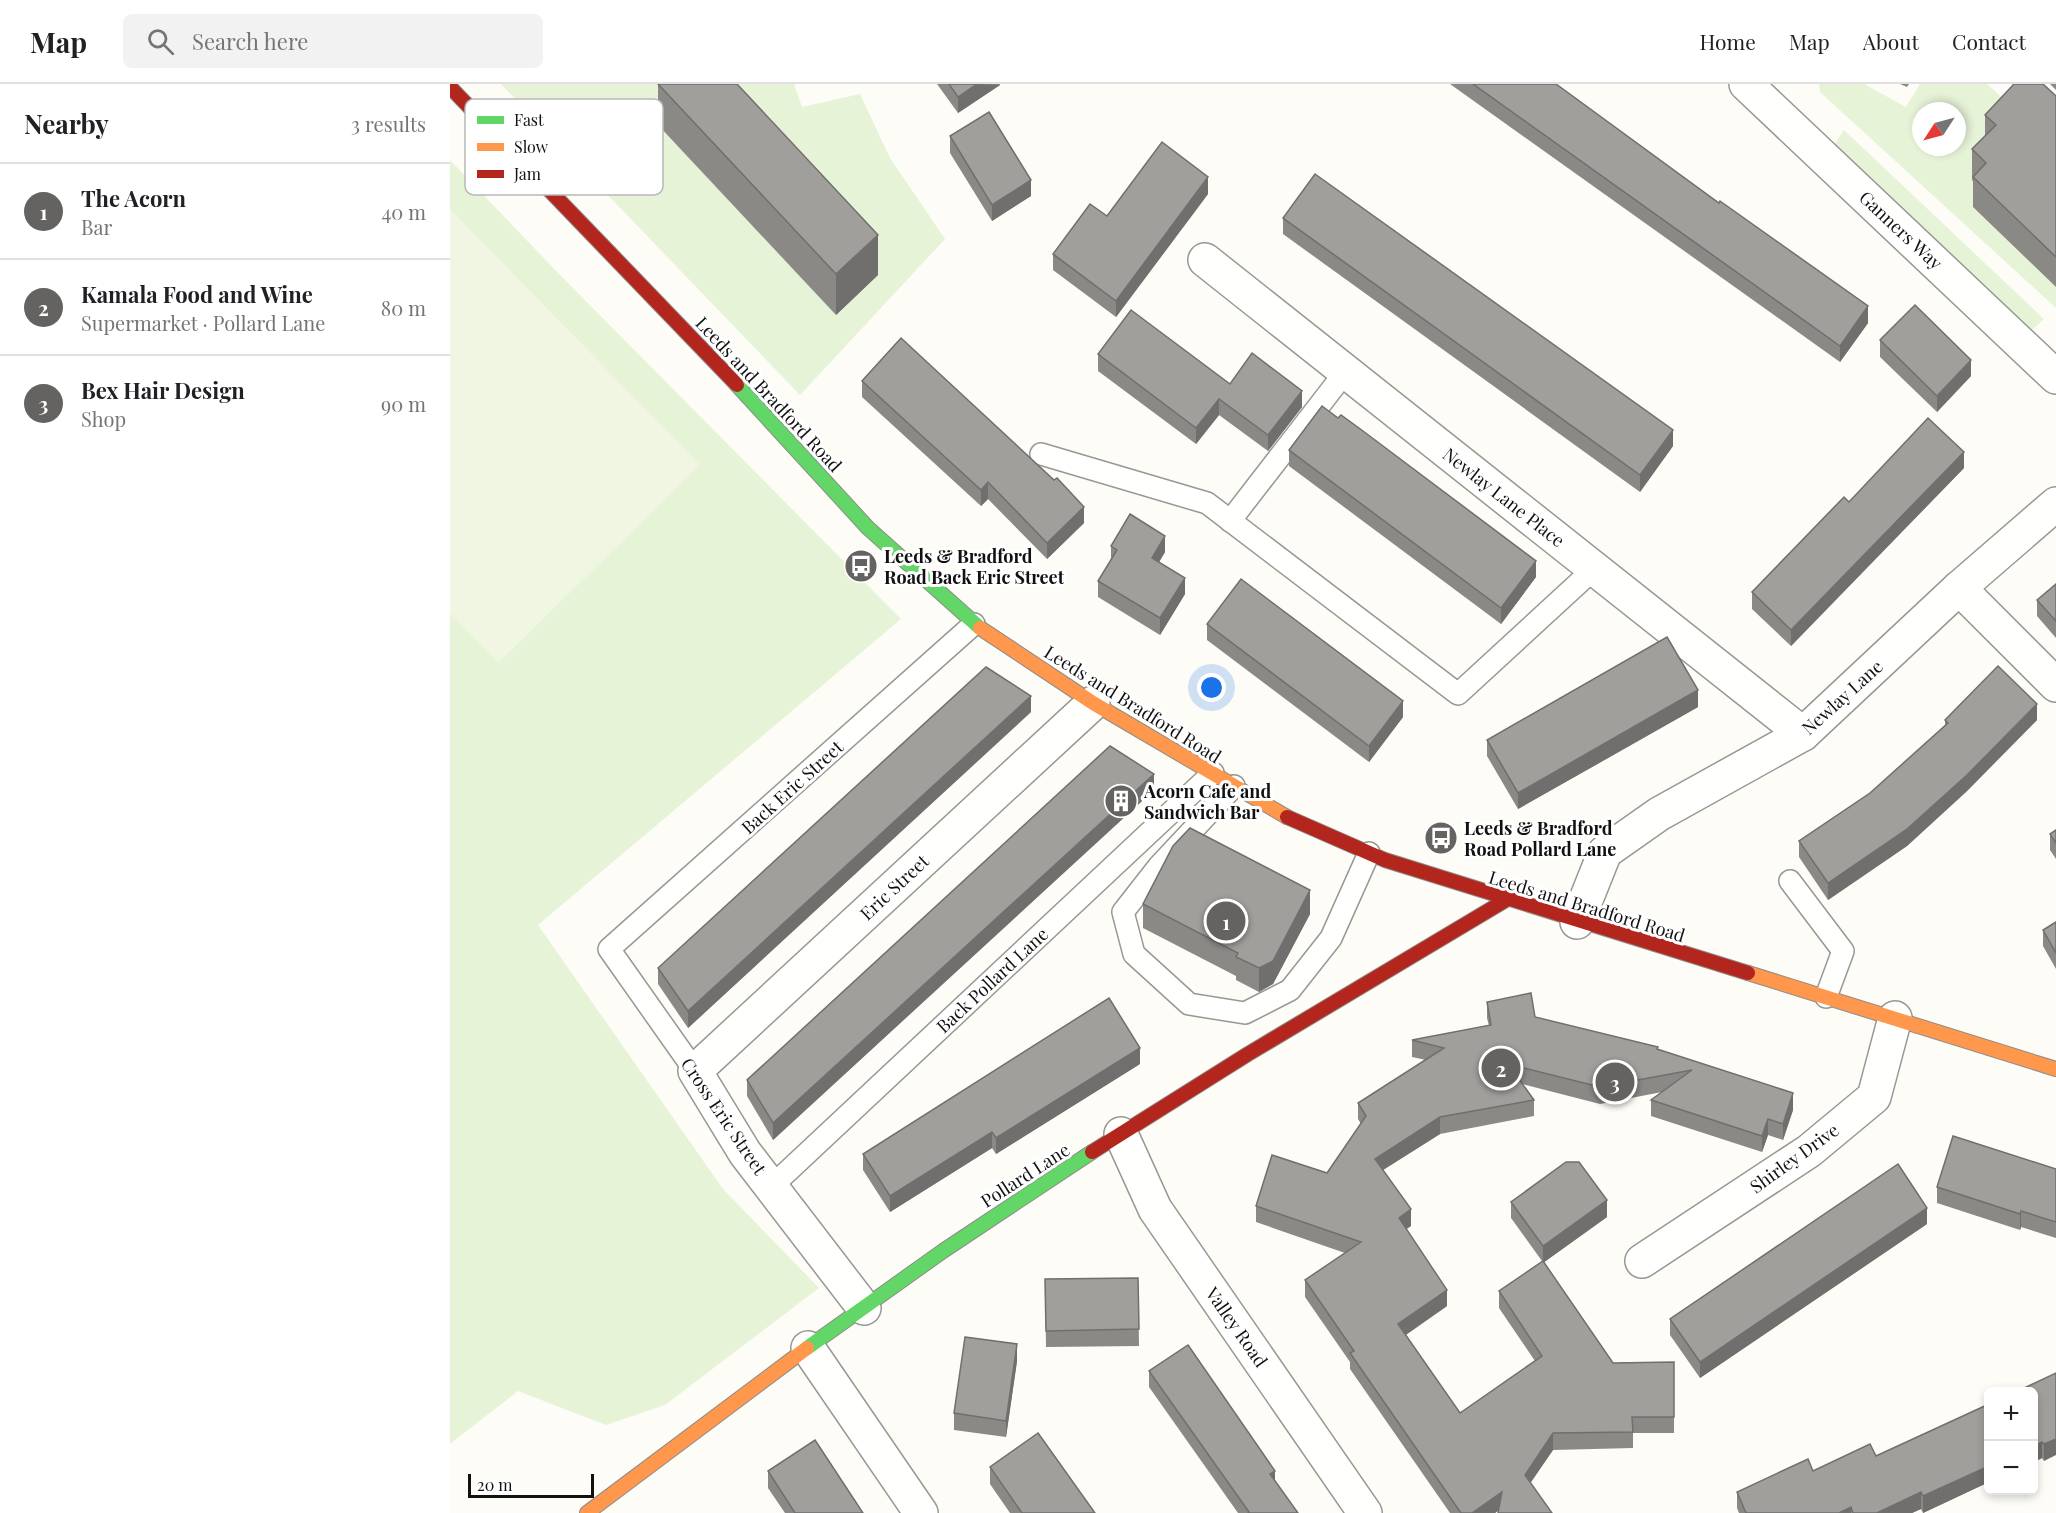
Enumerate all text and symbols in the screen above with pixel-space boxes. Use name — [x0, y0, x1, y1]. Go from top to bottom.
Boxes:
search box — [123, 14, 543, 68]
text: Map — [30, 23, 87, 60]
icon: search — [144, 25, 177, 58]
text: Search here — [192, 26, 308, 56]
text: Home — [1700, 27, 1756, 55]
text: Map — [1789, 27, 1830, 55]
text: About — [1863, 27, 1919, 55]
text: Contact — [1952, 27, 2026, 55]
legend — [465, 99, 663, 195]
north arrow — [1912, 102, 1966, 156]
text: Nearby — [24, 106, 109, 141]
text: Fast — [514, 109, 544, 130]
text: 3 results — [351, 110, 426, 137]
text: Slow — [514, 136, 549, 157]
text: Jam — [513, 163, 541, 184]
text: The Acorn — [81, 183, 186, 213]
street label: Ganners Way — [1854, 185, 1948, 275]
text: 1 — [40, 198, 47, 225]
text: 40 m — [381, 198, 426, 225]
text: Bar — [81, 213, 112, 240]
text: Kamala Food and Wine — [81, 279, 313, 309]
text: 2 — [38, 294, 49, 321]
text: 80 m — [381, 294, 426, 321]
text: Supermarket · Pollard Lane — [81, 309, 325, 336]
street label: Leeds and Bradford Road — [691, 311, 848, 477]
text: Bex Hair Design — [81, 375, 245, 405]
text: 3 — [39, 390, 48, 417]
text: 90 m — [381, 390, 426, 417]
text: Shop — [81, 405, 126, 432]
street label: Newlay Lane Place — [1438, 442, 1570, 552]
place label: Leeds & Bradford Road Back Eric Street — [884, 544, 1065, 589]
bus stop icon: Leeds & Bradford Road Back Eric Street — [843, 548, 879, 584]
street label: Leeds and Bradford Road — [1040, 640, 1226, 769]
street label: Newlay Lane — [1796, 654, 1888, 740]
your location — [1197, 673, 1226, 702]
street label: Back Eric Street — [736, 735, 848, 839]
place label: Acorn Cafe and Sandwich Bar — [1143, 779, 1271, 824]
building icon: Acorn Cafe and Sandwich Bar — [1103, 783, 1139, 819]
place label: Leeds & Bradford Road Pollard Lane — [1464, 816, 1616, 861]
bus stop icon: Leeds & Bradford Road Pollard Lane — [1423, 820, 1459, 856]
street label: Eric Street — [854, 849, 934, 925]
street label: Leeds and Bradford Road — [1486, 865, 1689, 947]
pin: 1 — [1206, 898, 1246, 944]
street label: Back Pollard Lane — [931, 922, 1053, 1038]
pin: 2 — [1482, 1046, 1520, 1090]
street label: Cross Eric Street — [676, 1053, 772, 1180]
pin: 3 — [1596, 1060, 1634, 1104]
street label: Shirley Drive — [1745, 1118, 1843, 1198]
street label: Pollard Lane — [976, 1137, 1074, 1213]
street label: Valley Road — [1200, 1281, 1274, 1372]
map controls — [1984, 1387, 2038, 1495]
button: + — [1984, 1387, 2038, 1441]
button: − — [1984, 1441, 2038, 1495]
scale bar — [468, 1471, 594, 1498]
text: 20 m — [477, 1474, 512, 1495]

